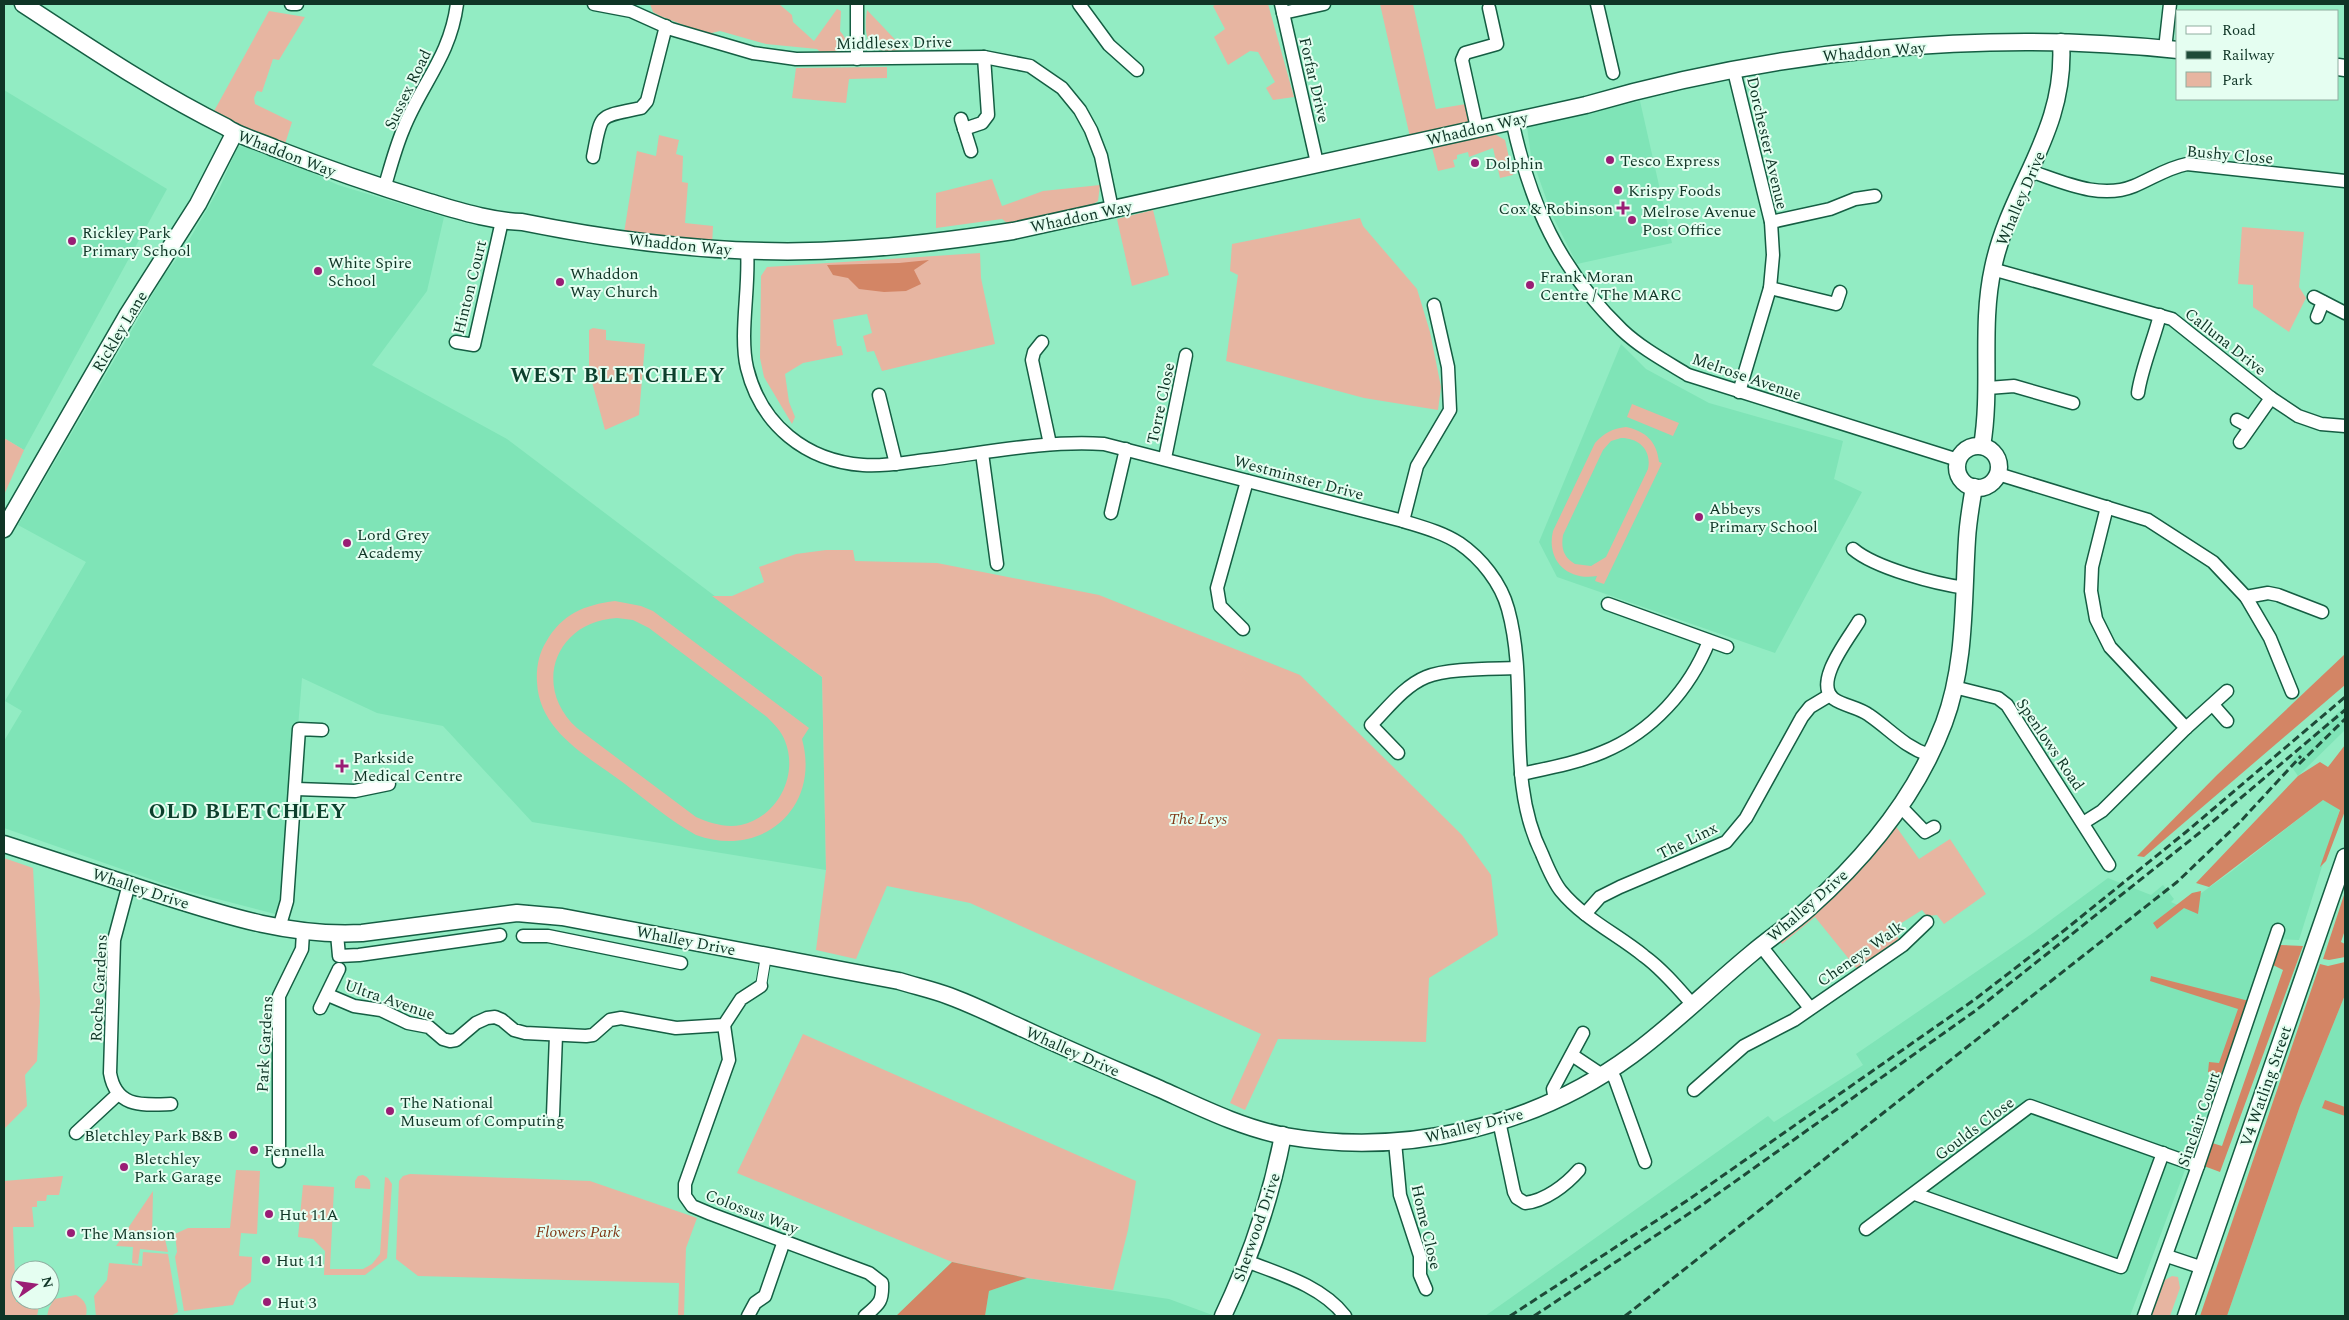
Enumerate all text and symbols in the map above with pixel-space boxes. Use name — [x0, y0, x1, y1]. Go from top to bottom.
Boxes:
legend — [2176, 10, 2339, 100]
text: Road — [2222, 19, 2256, 42]
street label: Middlesex Drive — [836, 30, 952, 56]
street label: Forfar Drive — [1293, 35, 1336, 125]
street label: Whaddon Way — [1822, 35, 1928, 68]
text: Railway — [2222, 44, 2275, 67]
street label: Sussex Road — [378, 45, 438, 134]
text: Park — [2222, 69, 2253, 92]
street label: Dorchester Avenue — [1740, 75, 1794, 212]
street label: Whaddon Way — [1424, 105, 1532, 152]
street label: Whaddon Way — [234, 124, 340, 184]
street label: Bushy Close — [2186, 139, 2274, 171]
street label: Whalley Drive — [1990, 147, 2052, 249]
place label: Tesco Express — [1620, 149, 1720, 173]
place label: Dolphin — [1485, 152, 1543, 176]
marker: Tesco Express — [1604, 154, 1616, 166]
marker: Dolphin — [1469, 157, 1481, 169]
place label: Krispy Foods — [1628, 179, 1721, 203]
marker: Krispy Foods — [1612, 184, 1624, 196]
street label: Whaddon Way — [1028, 194, 1136, 239]
place label: Cox & Robinson — [1499, 197, 1613, 221]
place label: Melrose Avenue Post Office — [1642, 200, 1756, 242]
marker: Cox & Robinson — [1617, 202, 1629, 214]
marker: Melrose Avenue Post Office — [1626, 214, 1638, 226]
place label: Rickley Park Primary School — [82, 221, 191, 263]
street label: Whaddon Way — [627, 228, 734, 262]
marker: Rickley Park Primary School — [66, 235, 78, 247]
street label: Hinton Court — [447, 237, 493, 337]
place label: White Spire School — [328, 251, 412, 293]
place label: Whaddon Way Church — [570, 262, 658, 304]
marker: White Spire School — [312, 265, 324, 277]
place label: Frank Moran Centre / The MARC — [1540, 265, 1682, 307]
marker: Whaddon Way Church — [554, 276, 566, 288]
marker: Frank Moran Centre / The MARC — [1524, 279, 1536, 291]
street label: Rickley Lane — [86, 286, 154, 377]
street label: Calluna Drive — [2179, 302, 2271, 381]
street label: Melrose Avenue — [1689, 347, 1805, 407]
district label: WEST BLETCHLEY — [510, 360, 726, 392]
street label: Torre Close — [1141, 360, 1181, 446]
street label: Westminster Drive — [1231, 449, 1366, 507]
place label: Abbeys Primary School — [1709, 497, 1818, 539]
marker: Abbeys Primary School — [1693, 511, 1705, 523]
place label: Lord Grey Academy — [357, 523, 430, 565]
marker: Lord Grey Academy — [341, 537, 353, 549]
street label: Spenlows Road — [2010, 693, 2090, 796]
place label: Parkside Medical Centre — [353, 746, 463, 788]
marker: Parkside Medical Centre — [335, 759, 349, 773]
district label: OLD BLETCHLEY — [149, 796, 347, 828]
park label: The Leys — [1169, 807, 1228, 831]
street label: The Linx — [1653, 816, 1722, 866]
street label: Whalley Drive — [89, 862, 192, 916]
street label: Whalley Drive — [1762, 864, 1854, 948]
street label: Cheneys Walk — [1812, 915, 1909, 993]
street label: Whalley Drive — [634, 920, 738, 962]
street label: Roche Gardens — [84, 934, 114, 1042]
street label: Ultra Avenue — [341, 973, 438, 1027]
street label: Park Gardens — [250, 995, 280, 1093]
street label: Whalley Drive — [1022, 1020, 1123, 1083]
street label: V4 Watling Street — [2234, 1022, 2298, 1150]
street label: Sinclair Court — [2171, 1068, 2227, 1170]
place label: The National Museum of Computing — [400, 1091, 565, 1133]
street label: Goulds Close — [1930, 1091, 2019, 1167]
street label: Whalley Drive — [1422, 1102, 1526, 1150]
marker: The National Museum of Computing — [384, 1105, 396, 1117]
place label: Bletchley Park B&B — [84, 1124, 223, 1148]
marker: Bletchley Park B&B — [227, 1129, 239, 1141]
place label: Fennella — [264, 1139, 325, 1163]
marker: Fennella — [248, 1144, 260, 1156]
place label: Bletchley Park Garage — [134, 1147, 222, 1189]
marker: Bletchley Park Garage — [118, 1161, 130, 1173]
street label: Sherwood Drive — [1227, 1170, 1287, 1285]
street label: Home Close — [1405, 1182, 1447, 1272]
street label: Colossus Way — [702, 1183, 803, 1241]
place label: Hut 11A — [279, 1203, 339, 1227]
marker: Hut 11A — [263, 1208, 275, 1220]
park label: Flowers Park — [536, 1220, 621, 1244]
place label: The Mansion — [81, 1222, 175, 1246]
marker: The Mansion — [65, 1227, 77, 1239]
place label: Hut 11 — [276, 1249, 324, 1273]
marker: Hut 11 — [260, 1254, 272, 1266]
north arrow — [10, 1260, 60, 1310]
text: N — [36, 1274, 59, 1290]
place label: Hut 3 — [277, 1291, 317, 1315]
marker: Hut 3 — [261, 1296, 273, 1308]

